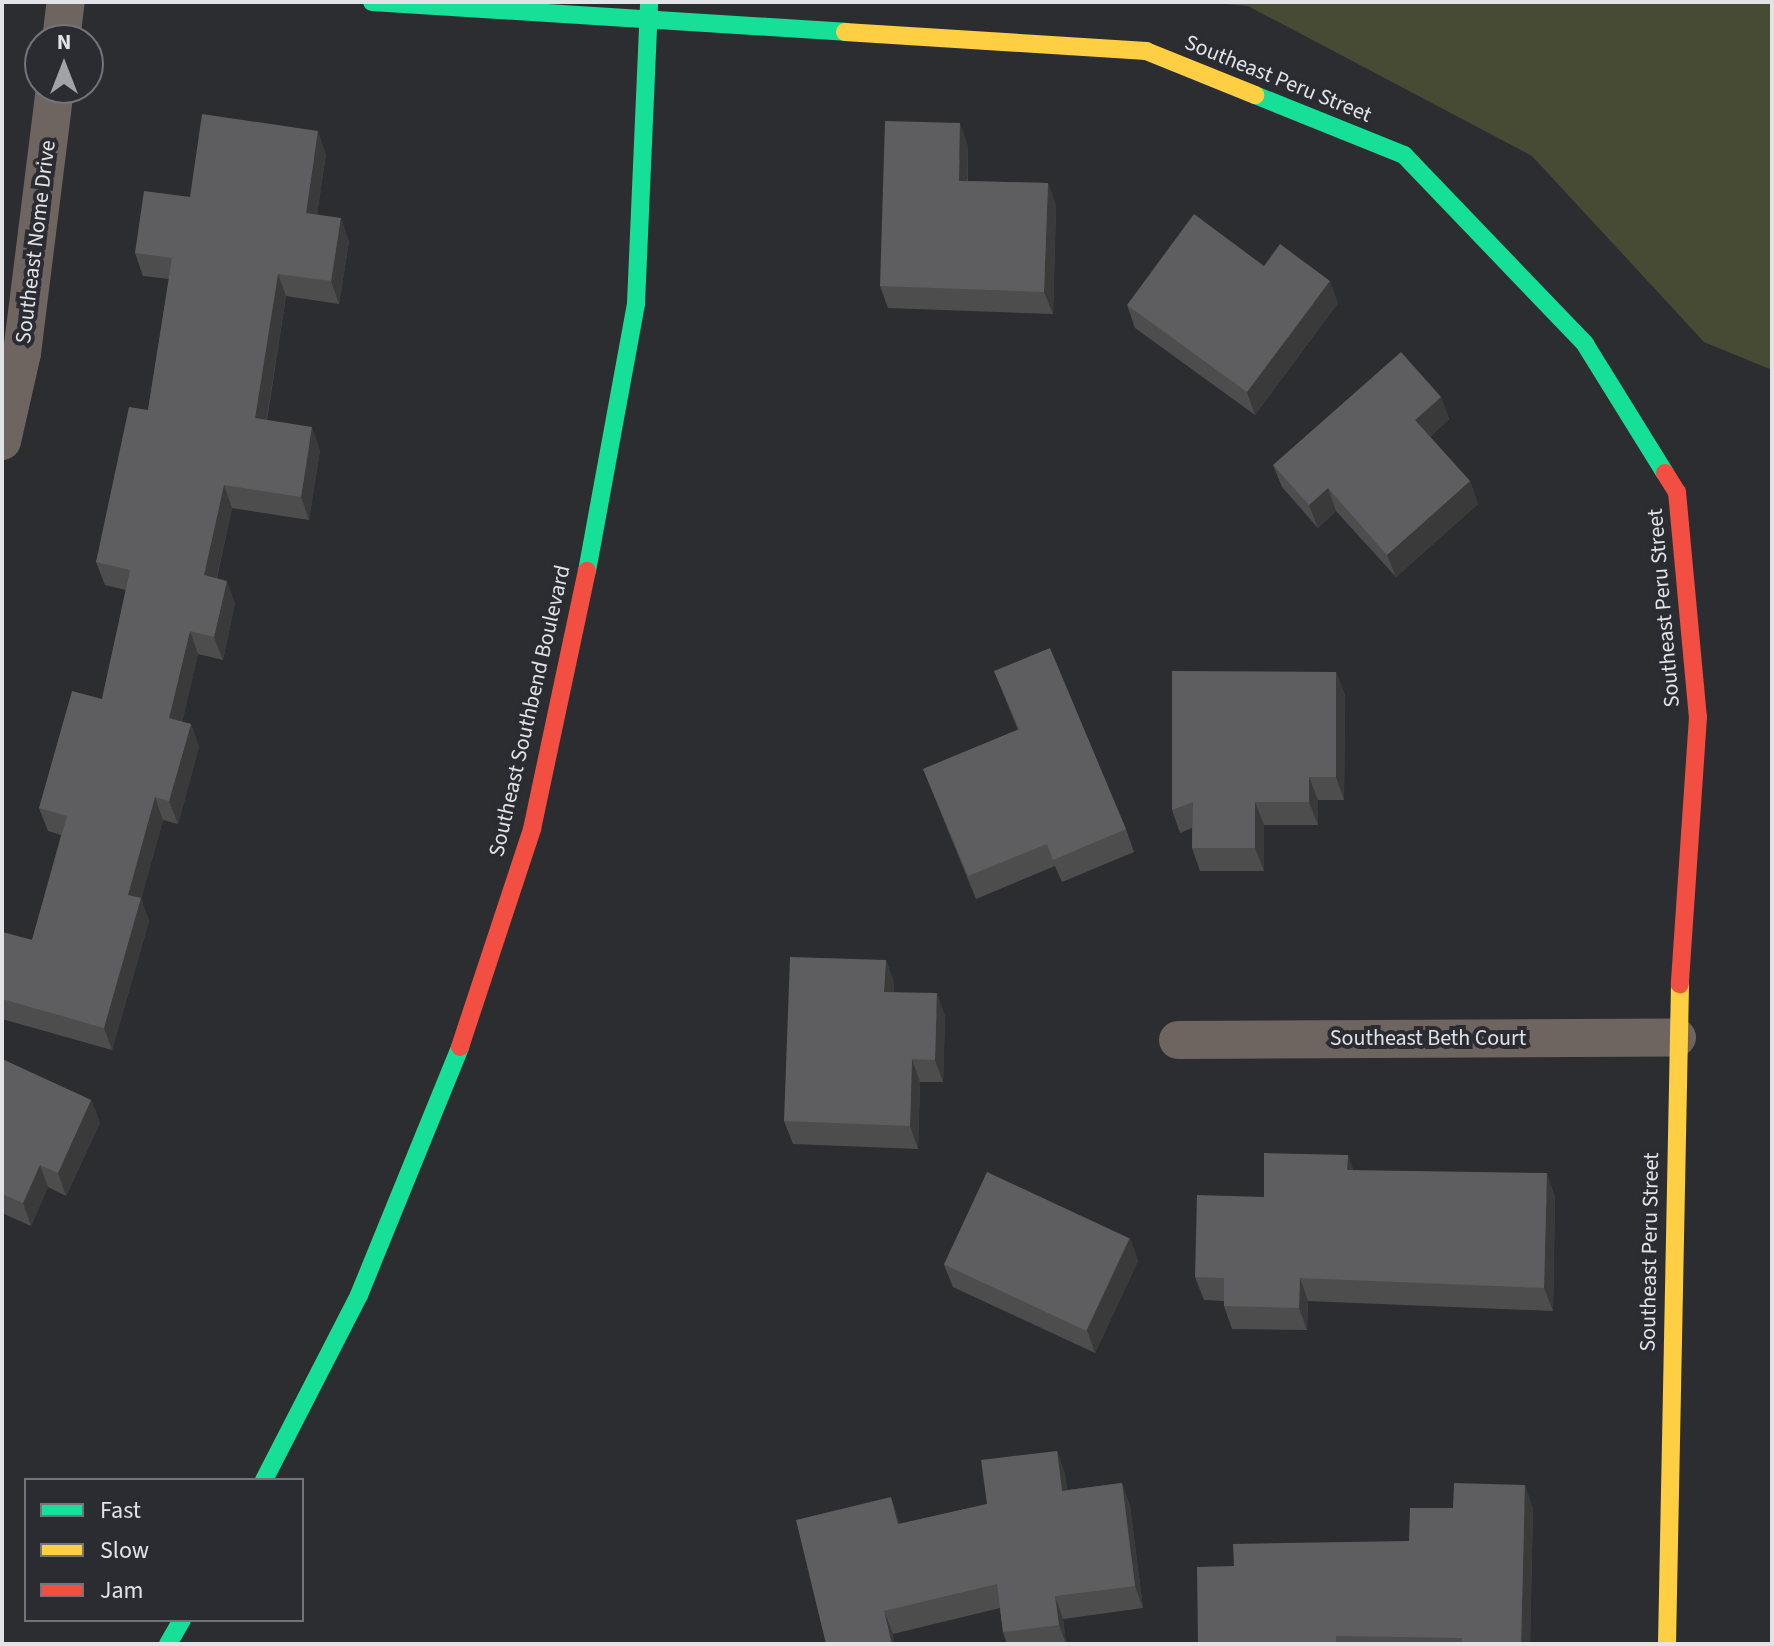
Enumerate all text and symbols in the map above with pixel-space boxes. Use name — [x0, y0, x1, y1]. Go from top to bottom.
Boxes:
north arrow — [24, 24, 104, 104]
text: N — [57, 26, 71, 58]
street label: Southeast Peru Street — [1181, 29, 1375, 129]
street label: Southeast Nome Drive — [10, 139, 62, 345]
street label: Southeast Peru Street — [1642, 508, 1686, 708]
street label: Southeast Southbend Boulevard — [484, 563, 576, 859]
street label: Southeast Beth Court — [1330, 1026, 1526, 1052]
street label: Southeast Peru Street — [1635, 1152, 1665, 1352]
legend — [24, 1478, 304, 1622]
text: Fast — [100, 1493, 141, 1528]
text: Slow — [100, 1533, 149, 1568]
text: Jam — [100, 1573, 144, 1608]

